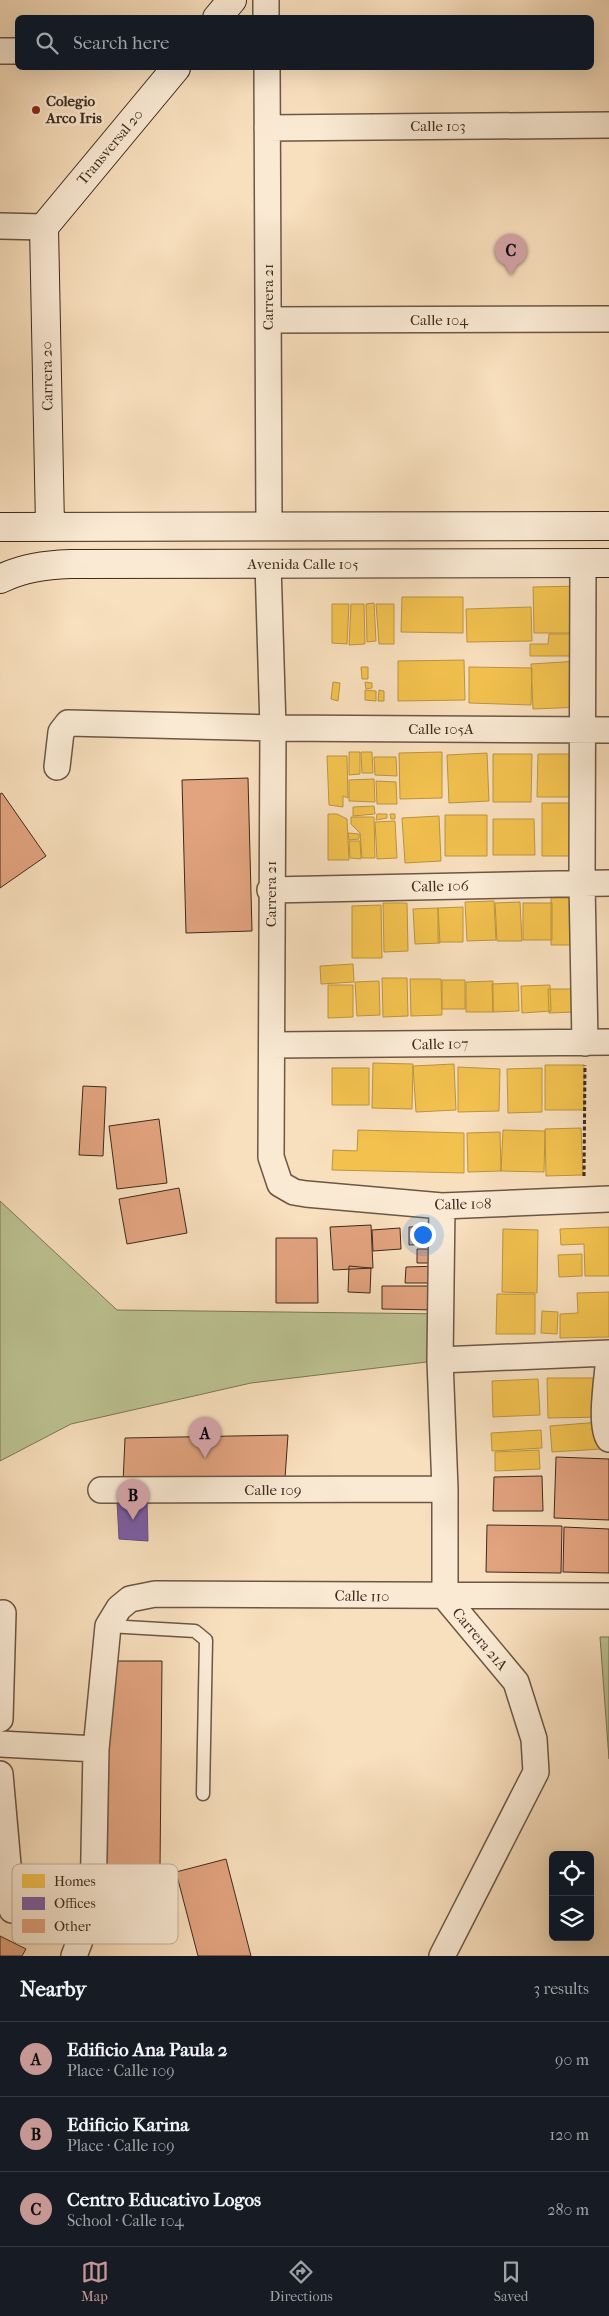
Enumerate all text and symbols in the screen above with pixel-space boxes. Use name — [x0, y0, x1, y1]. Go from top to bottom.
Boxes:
search box — [15, 15, 594, 70]
icon: search — [33, 29, 61, 57]
text: Search here — [73, 32, 169, 54]
place label: Colegio Arco Iris — [45, 92, 102, 127]
marker: Colegio Arco Iris — [30, 104, 42, 116]
street label: Transversal 20 — [73, 105, 147, 189]
street label: Calle 103 — [410, 117, 466, 135]
pin: C — [495, 234, 527, 275]
street label: Carrera 21 — [259, 264, 277, 330]
street label: Calle 104 — [410, 311, 469, 329]
street label: Carrera 20 — [37, 341, 57, 411]
street label: Avenida Calle 105 — [246, 555, 359, 573]
street label: Calle 105A — [408, 720, 474, 738]
street label: Carrera 21 — [262, 861, 280, 927]
street label: Calle 106 — [411, 876, 470, 896]
street label: Calle 107 — [412, 1035, 468, 1053]
street label: Calle 108 — [434, 1195, 492, 1213]
your location — [410, 1222, 436, 1248]
pin: A — [189, 1417, 221, 1458]
pin: B — [117, 1479, 149, 1520]
street label: Calle 109 — [244, 1481, 302, 1499]
street label: Calle 110 — [334, 1587, 390, 1605]
street label: Carrera 21A — [449, 1604, 512, 1674]
map controls — [549, 1851, 594, 1941]
button: locate — [549, 1851, 594, 1896]
legend — [12, 1864, 178, 1944]
text: Homes — [54, 1873, 96, 1890]
text: Offices — [54, 1895, 96, 1912]
button: layers — [549, 1896, 594, 1941]
text: Other — [54, 1918, 91, 1935]
text: Nearby — [20, 1977, 86, 2001]
text: 3 results — [533, 1979, 589, 1998]
text: Edificio Ana Paula 2 — [67, 2039, 228, 2061]
text: A — [31, 2050, 41, 2069]
text: 90 m — [555, 2050, 589, 2069]
text: Place · Calle 109 — [67, 2061, 175, 2080]
text: Edificio Karina — [67, 2114, 189, 2136]
text: B — [31, 2125, 41, 2144]
text: 120 m — [550, 2125, 589, 2144]
text: Place · Calle 109 — [67, 2136, 175, 2155]
text: Centro Educativo Logos — [67, 2189, 261, 2211]
text: C — [31, 2200, 41, 2219]
text: 280 m — [547, 2200, 589, 2219]
text: School · Calle 104 — [67, 2211, 184, 2230]
tab: Map — [81, 2258, 109, 2305]
tab: Directions — [270, 2258, 333, 2305]
tab: Saved — [494, 2258, 528, 2305]

